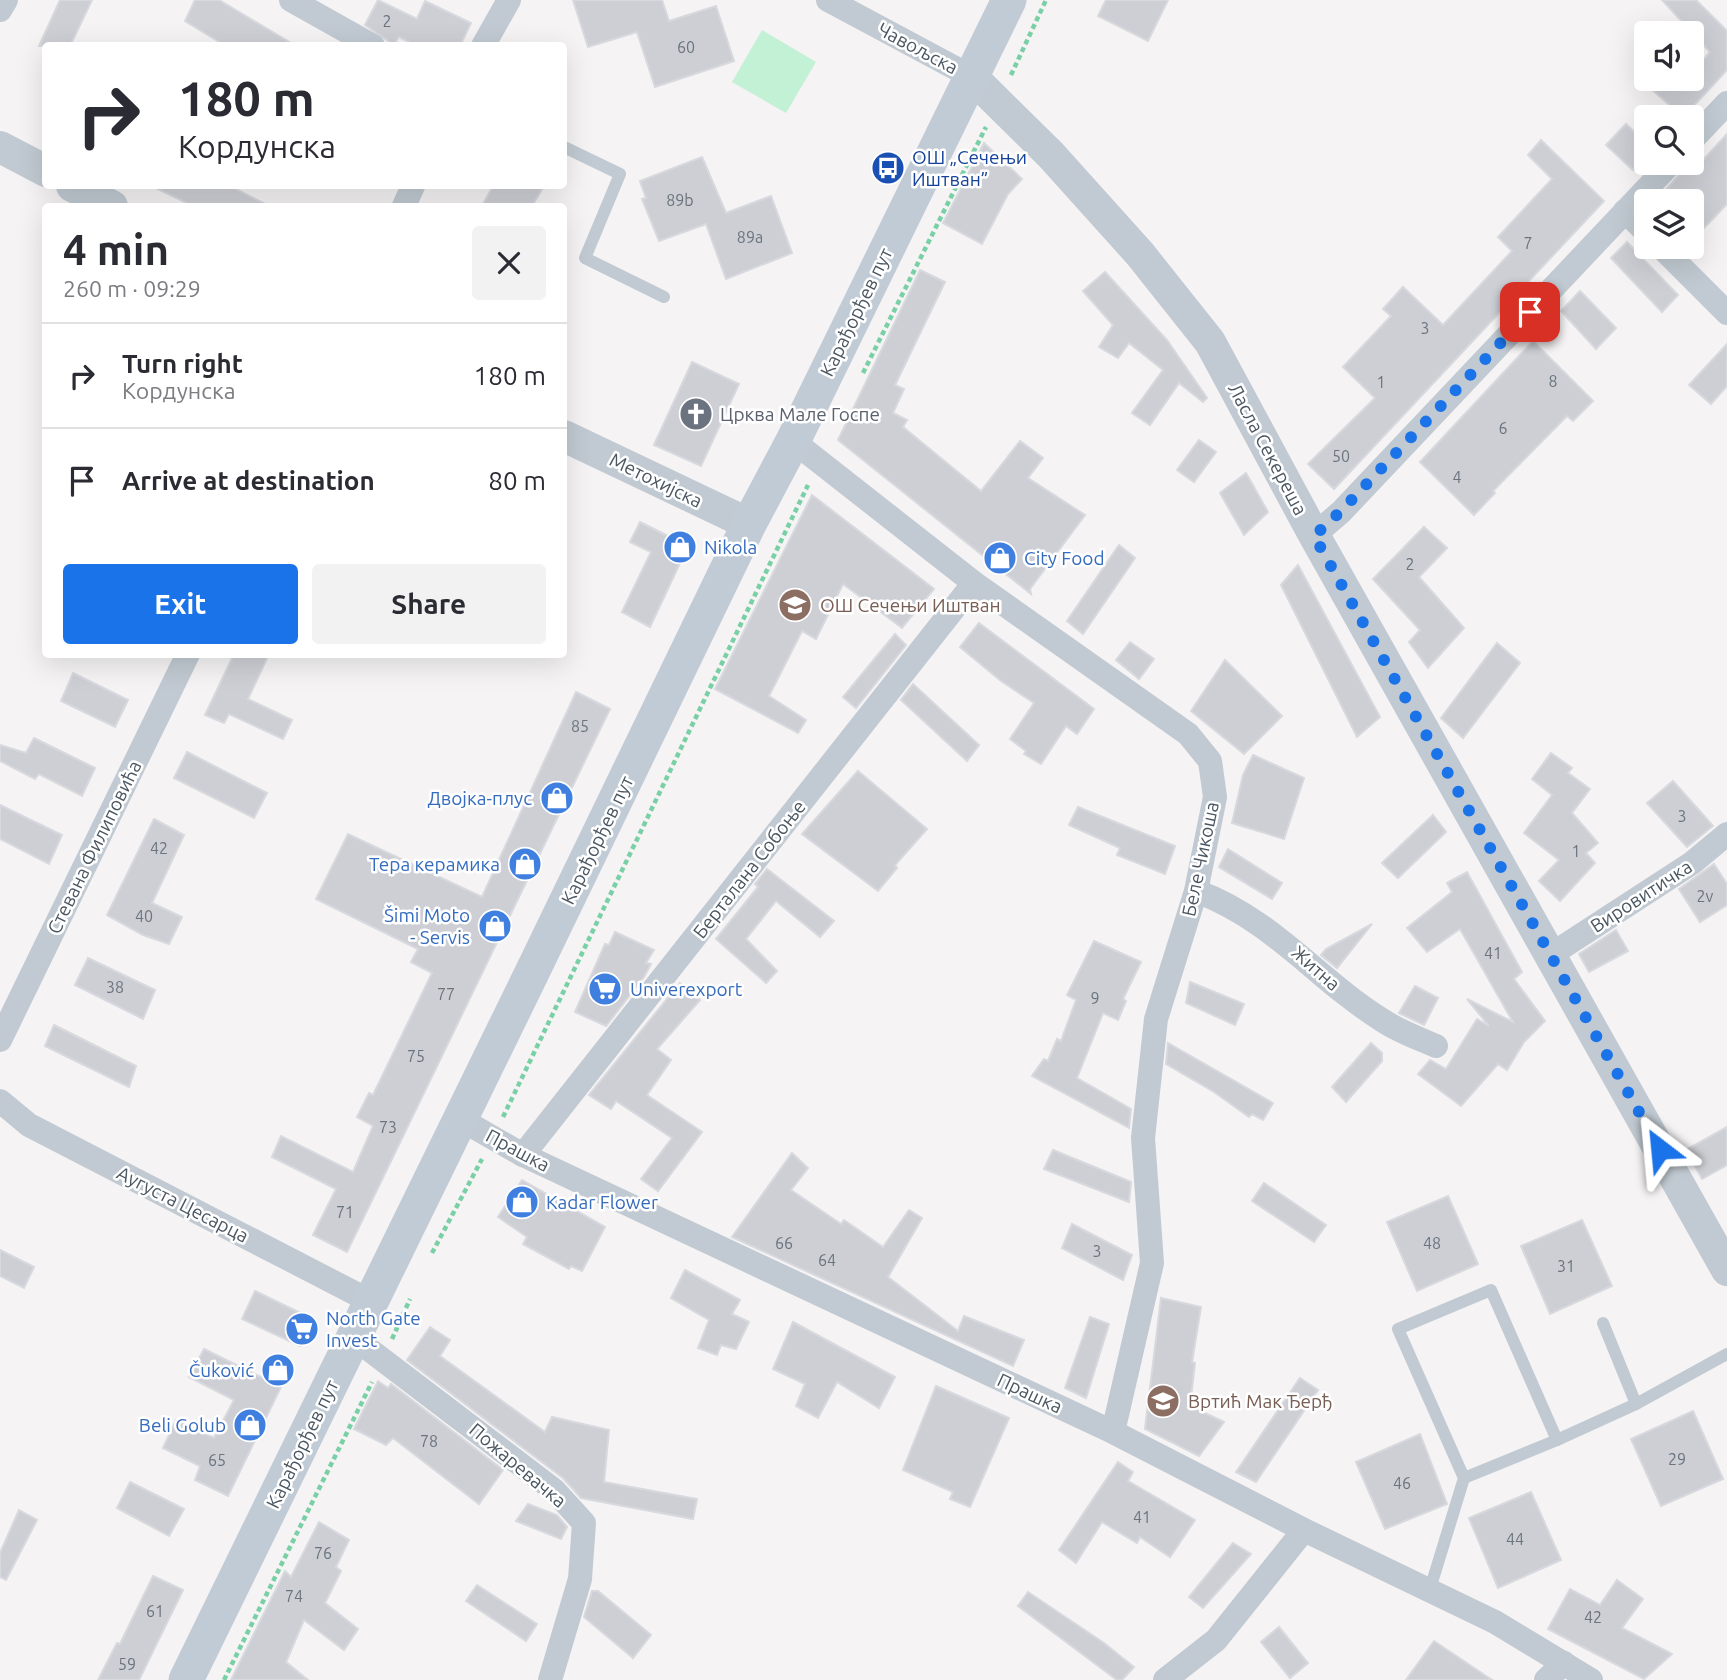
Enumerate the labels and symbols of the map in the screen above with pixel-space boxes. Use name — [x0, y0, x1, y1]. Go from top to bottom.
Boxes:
house number: 2 — [382, 12, 392, 30]
street label: Чавољска — [874, 18, 962, 78]
house number: 60 — [677, 38, 695, 56]
place label: ОШ „Сечењи Иштван” — [912, 146, 1027, 190]
bus stop icon: ОШ „Сечењи Иштван” — [869, 149, 907, 187]
house number: 89b — [666, 191, 694, 209]
house number: 89a — [737, 228, 763, 246]
house number: 7 — [1523, 234, 1533, 252]
street label: Карађорђев пут — [815, 244, 897, 380]
pin — [1500, 282, 1560, 342]
house number: 3 — [1420, 319, 1430, 337]
house number: 8 — [1548, 372, 1558, 390]
house number: 1 — [1376, 373, 1386, 391]
street label: Ласла Секереша — [1224, 379, 1312, 519]
church icon: Црква Мале Госпе — [677, 395, 715, 433]
place label: Црква Мале Госпе — [720, 403, 880, 425]
house number: 6 — [1498, 419, 1508, 437]
house number: 50 — [1332, 447, 1350, 465]
street label: Метохијска — [606, 448, 706, 512]
house number: 4 — [1452, 468, 1462, 486]
shop icon: Nikola — [661, 528, 699, 566]
place label: Nikola — [704, 536, 757, 558]
shop icon: City Food — [981, 539, 1019, 577]
place label: City Food — [1024, 547, 1105, 569]
house number: 2 — [1405, 555, 1415, 573]
school or university icon: ОШ Сечењи Иштван — [776, 586, 814, 624]
place label: ОШ Сечењи Иштван — [820, 594, 1001, 616]
house number: 85 — [571, 717, 589, 735]
street label: Стевана Филиповића — [42, 757, 146, 937]
street label: Карађорђев пут — [556, 772, 638, 908]
shop icon: Двојка-плус — [538, 779, 576, 817]
place label: Двојка-плус — [427, 787, 532, 809]
street label: Берталана Собоње — [688, 796, 810, 942]
street label: Беле Чикоша — [1177, 800, 1223, 918]
house number: 3 — [1677, 807, 1687, 825]
house number: 42 — [150, 839, 168, 857]
house number: 1 — [1571, 842, 1581, 860]
shop icon: Тера керамика — [506, 845, 544, 883]
place label: Тера керамика — [369, 853, 500, 875]
street label: Вировитичка — [1586, 855, 1696, 937]
house number: 2v — [1697, 887, 1714, 905]
place label: Šimi Moto - Servis — [384, 904, 470, 948]
house number: 40 — [135, 907, 153, 925]
shop icon: Šimi Moto - Servis — [476, 907, 514, 945]
street label: Житна — [1287, 941, 1345, 995]
house number: 41 — [1484, 944, 1502, 962]
supermarket icon: Univerexport — [586, 970, 624, 1008]
house number: 38 — [106, 978, 124, 996]
place label: Univerexport — [630, 978, 743, 1000]
house number: 77 — [437, 985, 455, 1003]
house number: 9 — [1090, 989, 1100, 1007]
house number: 75 — [407, 1047, 425, 1065]
position arrow — [1623, 1112, 1697, 1186]
house number: 73 — [379, 1118, 397, 1136]
street label: Прашка — [482, 1124, 554, 1176]
street label: Аугуста Цесарца — [114, 1161, 252, 1247]
shop icon: Kadar Flower — [503, 1183, 541, 1221]
place label: Kadar Flower — [546, 1191, 658, 1213]
house number: 71 — [336, 1203, 354, 1221]
house number: 66 — [775, 1234, 793, 1252]
house number: 48 — [1423, 1234, 1441, 1252]
house number: 3 — [1092, 1242, 1102, 1260]
house number: 64 — [818, 1251, 836, 1269]
house number: 31 — [1557, 1257, 1575, 1275]
place label: North Gate Invest — [326, 1307, 421, 1351]
supermarket icon: North Gate Invest — [283, 1310, 321, 1348]
shop icon: Čuković — [259, 1351, 297, 1389]
place label: Čuković — [189, 1359, 254, 1381]
street label: Прашка — [994, 1368, 1066, 1418]
street label: Карађорђев пут — [261, 1376, 343, 1512]
school or university icon: Вртић Мак Ђерђ — [1144, 1382, 1182, 1420]
place label: Вртић Мак Ђерђ — [1188, 1390, 1333, 1412]
shop icon: Beli Golub — [231, 1406, 269, 1444]
place label: Beli Golub — [139, 1414, 226, 1436]
street label: Пожаревачка — [465, 1418, 571, 1512]
house number: 78 — [420, 1432, 438, 1450]
house number: 29 — [1668, 1450, 1686, 1468]
house number: 65 — [208, 1451, 226, 1469]
house number: 46 — [1393, 1474, 1411, 1492]
house number: 41 — [1133, 1508, 1151, 1526]
house number: 44 — [1506, 1530, 1524, 1548]
house number: 76 — [314, 1544, 332, 1562]
house number: 74 — [285, 1587, 303, 1605]
house number: 61 — [146, 1602, 164, 1620]
house number: 42 — [1584, 1608, 1602, 1626]
house number: 59 — [118, 1655, 136, 1673]

